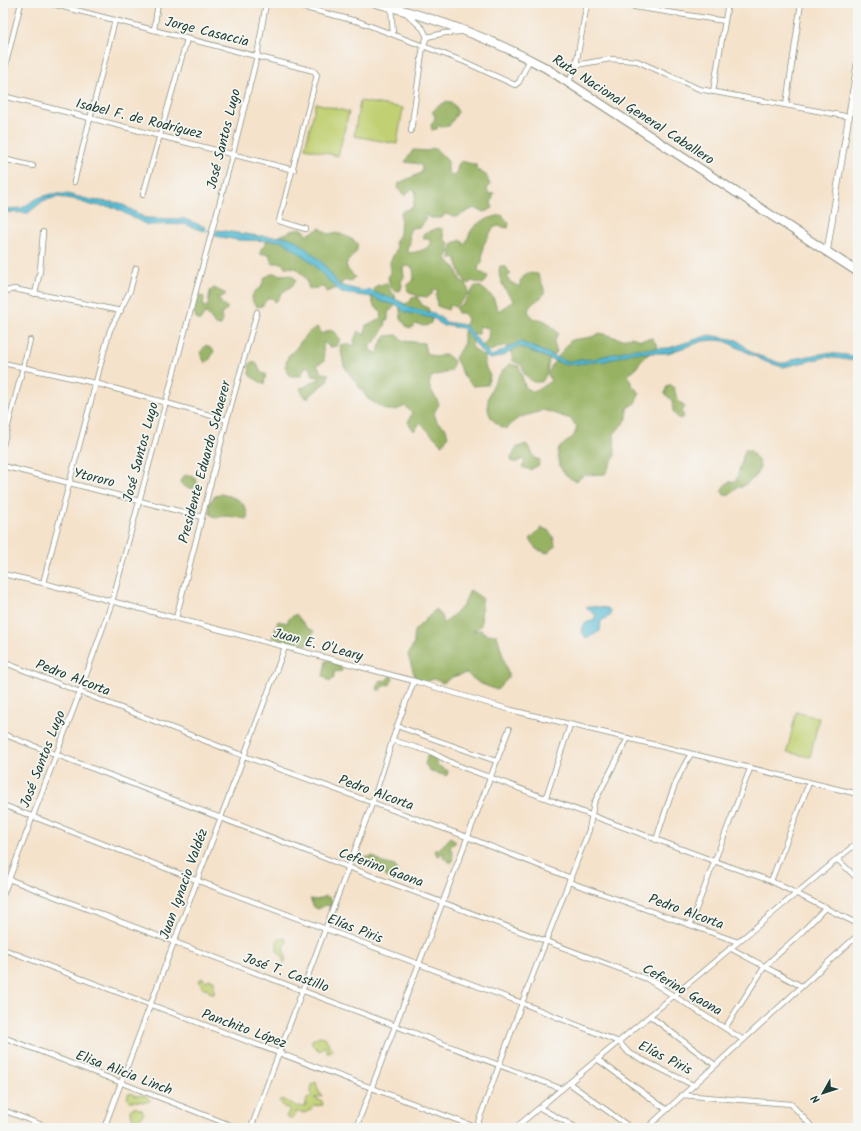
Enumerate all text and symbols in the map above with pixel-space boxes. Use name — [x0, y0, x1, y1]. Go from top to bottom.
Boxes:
street label: Jorge Casaccia — [163, 11, 251, 53]
street label: Ruta Nacional General Caballero — [548, 49, 718, 171]
street label: José Santos Lugo — [201, 86, 247, 192]
street label: Isabel F. de Rodríguez — [73, 93, 205, 145]
street label: Presidente Eduardo Schaerer — [173, 377, 238, 546]
street label: José Santos Lugo — [117, 400, 165, 504]
street label: Ytororo — [71, 462, 117, 494]
street label: Juan E. O'Leary — [271, 622, 366, 668]
street label: Pedro Alcorta — [32, 654, 114, 702]
street label: José Santos Lugo — [14, 707, 72, 811]
street label: Pedro Alcorta — [335, 769, 417, 817]
street label: Juan Ignacio Valdéz — [154, 826, 214, 942]
street label: Ceferino Gaona — [335, 842, 427, 894]
street label: Pedro Alcorta — [645, 888, 727, 936]
street label: Elías Piris — [324, 908, 386, 950]
street label: José T. Castillo — [240, 947, 332, 999]
street label: Ceferino Gaona — [638, 958, 726, 1022]
street label: Panchito López — [198, 1003, 290, 1055]
street label: Elías Piris — [634, 1035, 696, 1081]
street label: Elisa Alicia Linch — [72, 1044, 176, 1102]
north arrow — [803, 1073, 843, 1113]
text: N — [807, 1090, 825, 1107]

